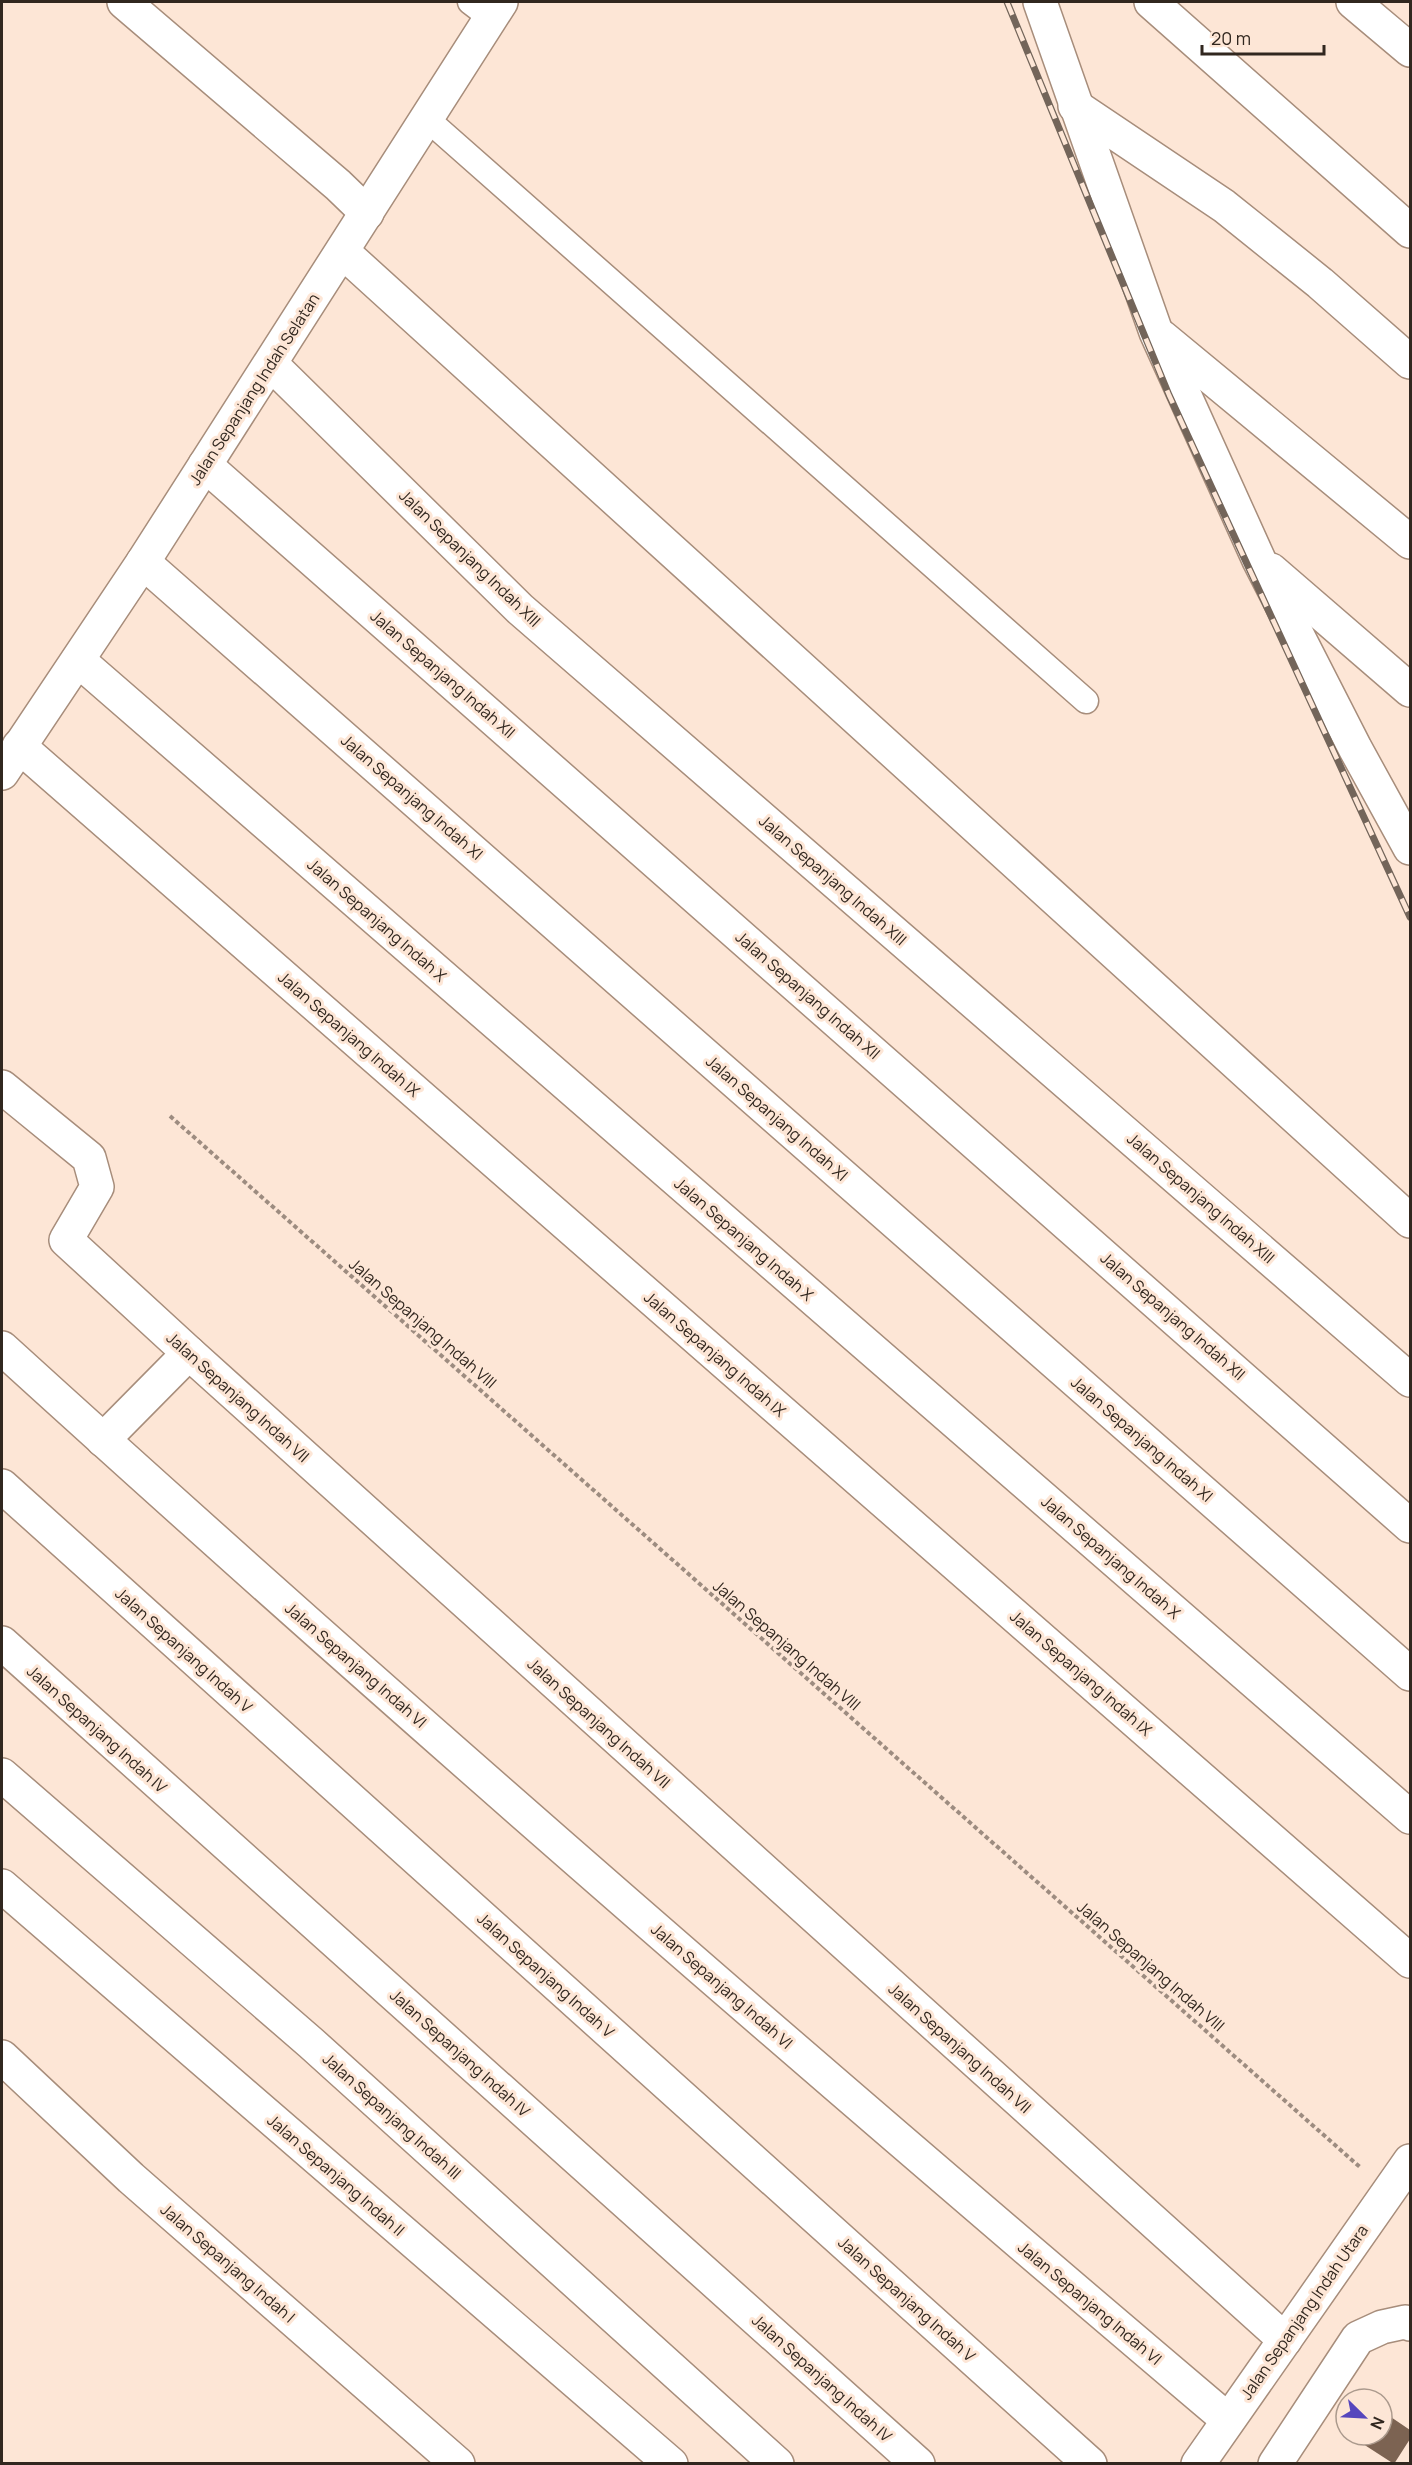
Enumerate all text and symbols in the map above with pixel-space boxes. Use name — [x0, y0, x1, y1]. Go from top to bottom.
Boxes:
scale bar — [1202, 18, 1324, 56]
text: 20 m — [1211, 26, 1251, 50]
street label: Jalan Sepanjang Indah Selatan — [184, 289, 324, 489]
street label: Jalan Sepanjang Indah XIII — [394, 485, 546, 631]
street label: Jalan Sepanjang Indah XII — [366, 605, 520, 743]
street label: Jalan Sepanjang Indah XI — [336, 729, 488, 865]
street label: Jalan Sepanjang Indah XIII — [755, 810, 911, 950]
street label: Jalan Sepanjang Indah X — [303, 853, 451, 987]
street label: Jalan Sepanjang Indah XII — [731, 926, 885, 1064]
street label: Jalan Sepanjang Indah IX — [273, 966, 425, 1102]
street label: Jalan Sepanjang Indah XI — [701, 1050, 853, 1186]
street label: Jalan Sepanjang Indah XIII — [1123, 1128, 1279, 1268]
street label: Jalan Sepanjang Indah X — [670, 1172, 818, 1306]
street label: Jalan Sepanjang Indah XII — [1096, 1247, 1250, 1385]
street label: Jalan Sepanjang Indah VIII — [345, 1253, 501, 1393]
street label: Jalan Sepanjang Indah IX — [639, 1286, 791, 1422]
street label: Jalan Sepanjang Indah VII — [162, 1327, 314, 1467]
street label: Jalan Sepanjang Indah XI — [1066, 1371, 1218, 1507]
street label: Jalan Sepanjang Indah X — [1037, 1490, 1185, 1624]
street label: Jalan Sepanjang Indah VIII — [709, 1575, 865, 1715]
street label: Jalan Sepanjang Indah V — [111, 1582, 258, 1718]
street label: Jalan Sepanjang Indah VI — [280, 1597, 432, 1733]
street label: Jalan Sepanjang Indah IX — [1005, 1605, 1157, 1741]
street label: Jalan Sepanjang Indah VII — [523, 1653, 675, 1793]
street label: Jalan Sepanjang Indah IV — [22, 1660, 172, 1798]
street label: Jalan Sepanjang Indah VIII — [1073, 1896, 1229, 2036]
street label: Jalan Sepanjang Indah V — [473, 1907, 620, 2043]
street label: Jalan Sepanjang Indah VI — [646, 1918, 798, 2054]
street label: Jalan Sepanjang Indah VII — [884, 1978, 1036, 2118]
street label: Jalan Sepanjang Indah IV — [385, 1984, 535, 2122]
street label: Jalan Sepanjang Indah III — [319, 2049, 465, 2183]
street label: Jalan Sepanjang Indah II — [264, 2110, 408, 2240]
street label: Jalan Sepanjang Indah I — [156, 2198, 300, 2328]
street label: Jalan Sepanjang Indah Utara — [1235, 2220, 1373, 2404]
street label: Jalan Sepanjang Indah V — [834, 2231, 981, 2367]
street label: Jalan Sepanjang Indah VI — [1014, 2236, 1166, 2370]
street label: Jalan Sepanjang Indah IV — [747, 2309, 897, 2447]
north arrow — [1334, 2387, 1394, 2447]
text: N — [1365, 2413, 1390, 2433]

